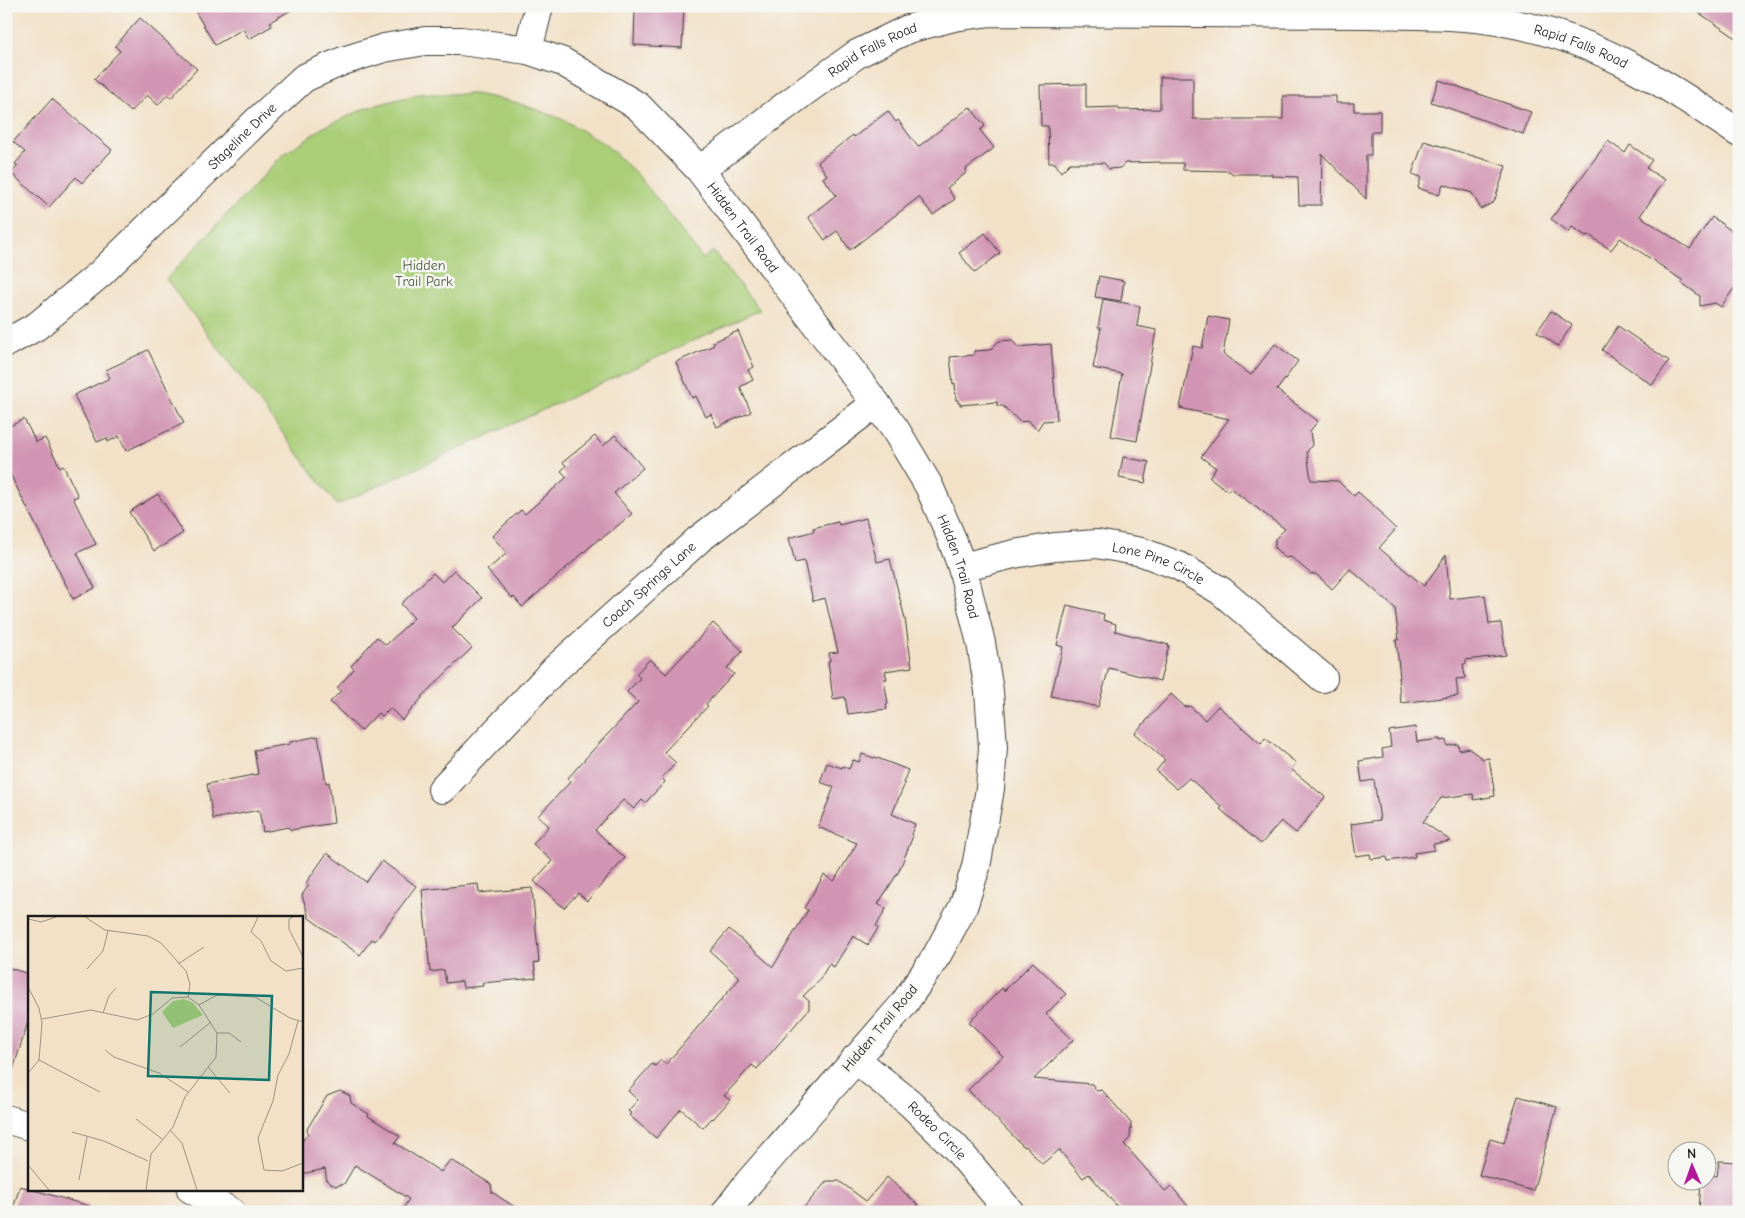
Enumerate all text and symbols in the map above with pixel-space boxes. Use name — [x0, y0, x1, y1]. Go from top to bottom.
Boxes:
street label: Rapid Falls Road — [824, 19, 919, 81]
street label: Rapid Falls Road — [1532, 20, 1631, 72]
street label: Stageline Drive — [204, 99, 280, 173]
street label: Hidden Trail Road — [704, 179, 783, 276]
park label: Hidden Trail Park — [395, 257, 453, 290]
street label: Hidden Trail Road — [934, 512, 983, 620]
street label: Coach Springs Lane — [598, 538, 699, 631]
street label: Lone Pine Circle — [1111, 538, 1208, 588]
inset map — [28, 916, 302, 1190]
street label: Hidden Trail Road — [839, 981, 921, 1075]
street label: Rodeo Circle — [904, 1097, 970, 1163]
north arrow — [1668, 1140, 1718, 1190]
text: N — [1687, 1145, 1696, 1162]

